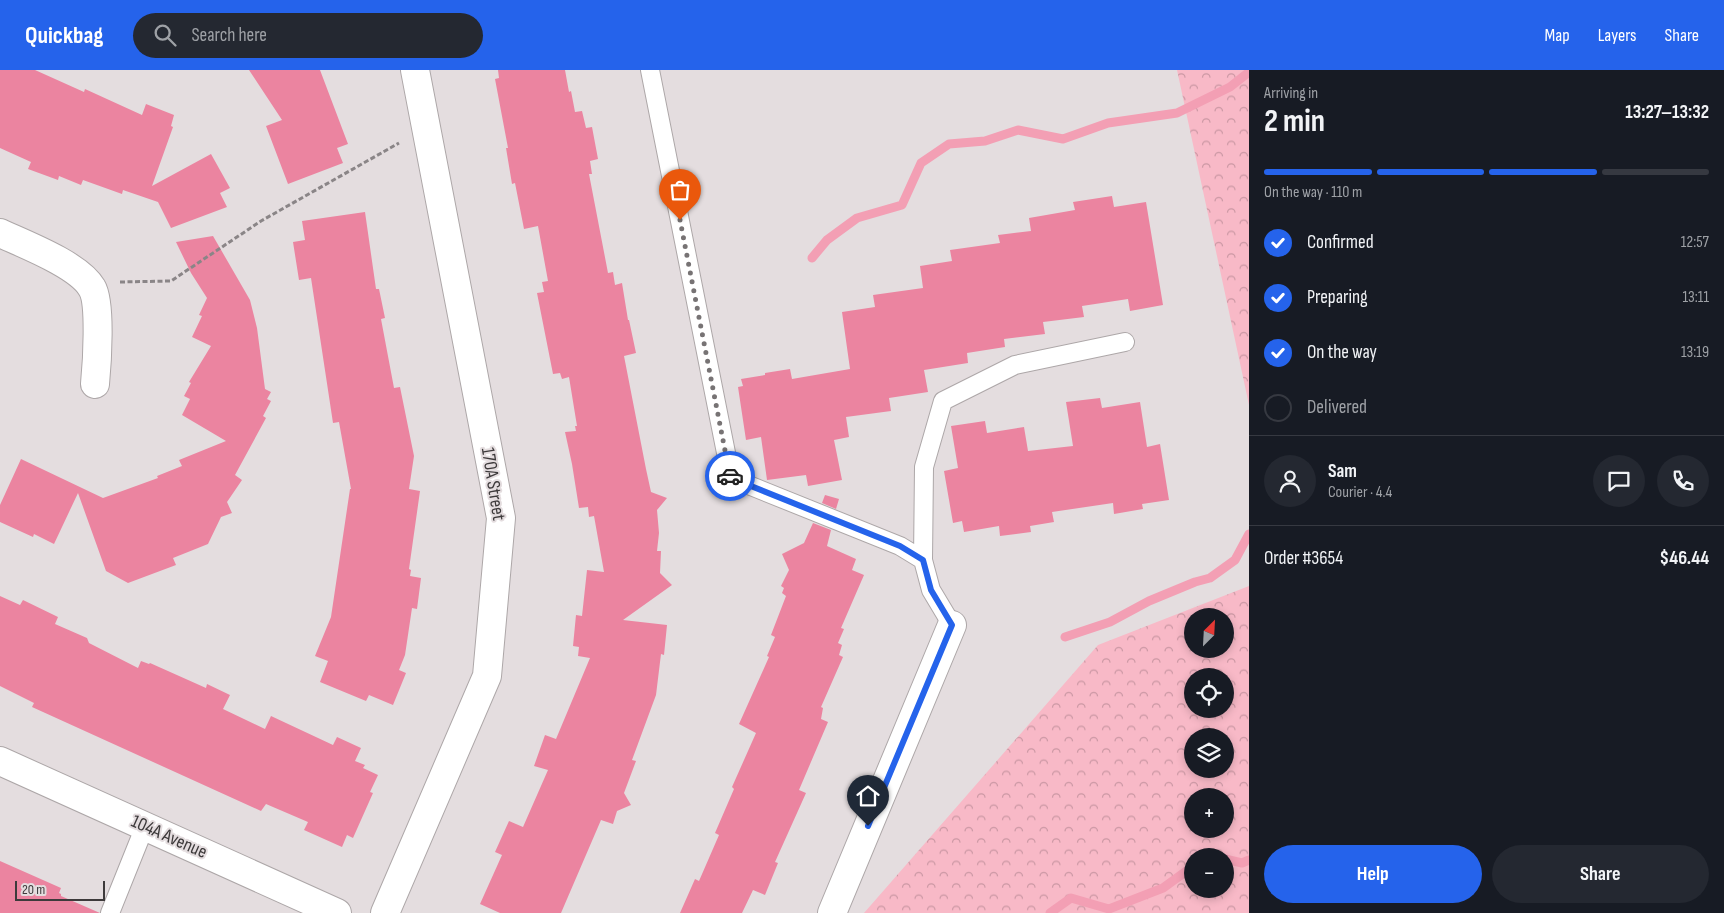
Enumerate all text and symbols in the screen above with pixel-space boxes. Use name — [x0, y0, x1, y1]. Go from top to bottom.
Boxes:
search box — [133, 13, 483, 58]
text: Quickbag — [25, 21, 103, 50]
icon: search — [151, 21, 179, 49]
text: Search here — [191, 24, 267, 47]
text: Map — [1545, 25, 1570, 46]
text: Layers — [1598, 25, 1637, 46]
text: Share — [1665, 25, 1699, 46]
text: Arriving in — [1264, 84, 1318, 103]
text: 13:27–13:32 — [1625, 101, 1709, 124]
text: 2 min — [1264, 102, 1325, 141]
pin — [659, 169, 701, 220]
icon: bag — [666, 176, 694, 204]
text: On the way · 110 m — [1264, 183, 1362, 202]
icon: check — [1264, 229, 1292, 257]
text: Confirmed — [1307, 231, 1374, 254]
text: 12:57 — [1681, 233, 1709, 252]
icon: check — [1264, 284, 1292, 312]
text: Preparing — [1307, 286, 1368, 309]
text: 13:11 — [1682, 288, 1709, 307]
icon: check — [1264, 339, 1292, 367]
text: On the way — [1307, 341, 1377, 364]
text: 13:19 — [1681, 343, 1709, 362]
text: Delivered — [1307, 396, 1367, 419]
street label: 170A Street — [476, 446, 510, 522]
courier — [705, 451, 755, 501]
button: person — [1264, 455, 1316, 507]
button: chat — [1593, 455, 1645, 507]
button: phone — [1657, 455, 1709, 507]
text: Sam — [1328, 460, 1357, 483]
icon: car — [716, 462, 744, 490]
text: Courier · 4.4 — [1328, 483, 1392, 502]
text: Order #3654 — [1264, 547, 1343, 570]
text: $46.44 — [1660, 547, 1709, 570]
north arrow — [1184, 608, 1234, 658]
map controls — [1184, 608, 1234, 898]
button: locate — [1184, 668, 1234, 718]
button: layers — [1184, 728, 1234, 778]
pin — [847, 775, 889, 826]
icon: home — [854, 782, 882, 810]
button: + — [1184, 788, 1234, 838]
street label: 104A Avenue — [127, 810, 211, 864]
button: Help — [1264, 845, 1482, 903]
button: Share — [1492, 845, 1709, 903]
button: − — [1184, 848, 1234, 898]
scale bar — [15, 878, 105, 901]
text: 20 m — [22, 881, 45, 898]

